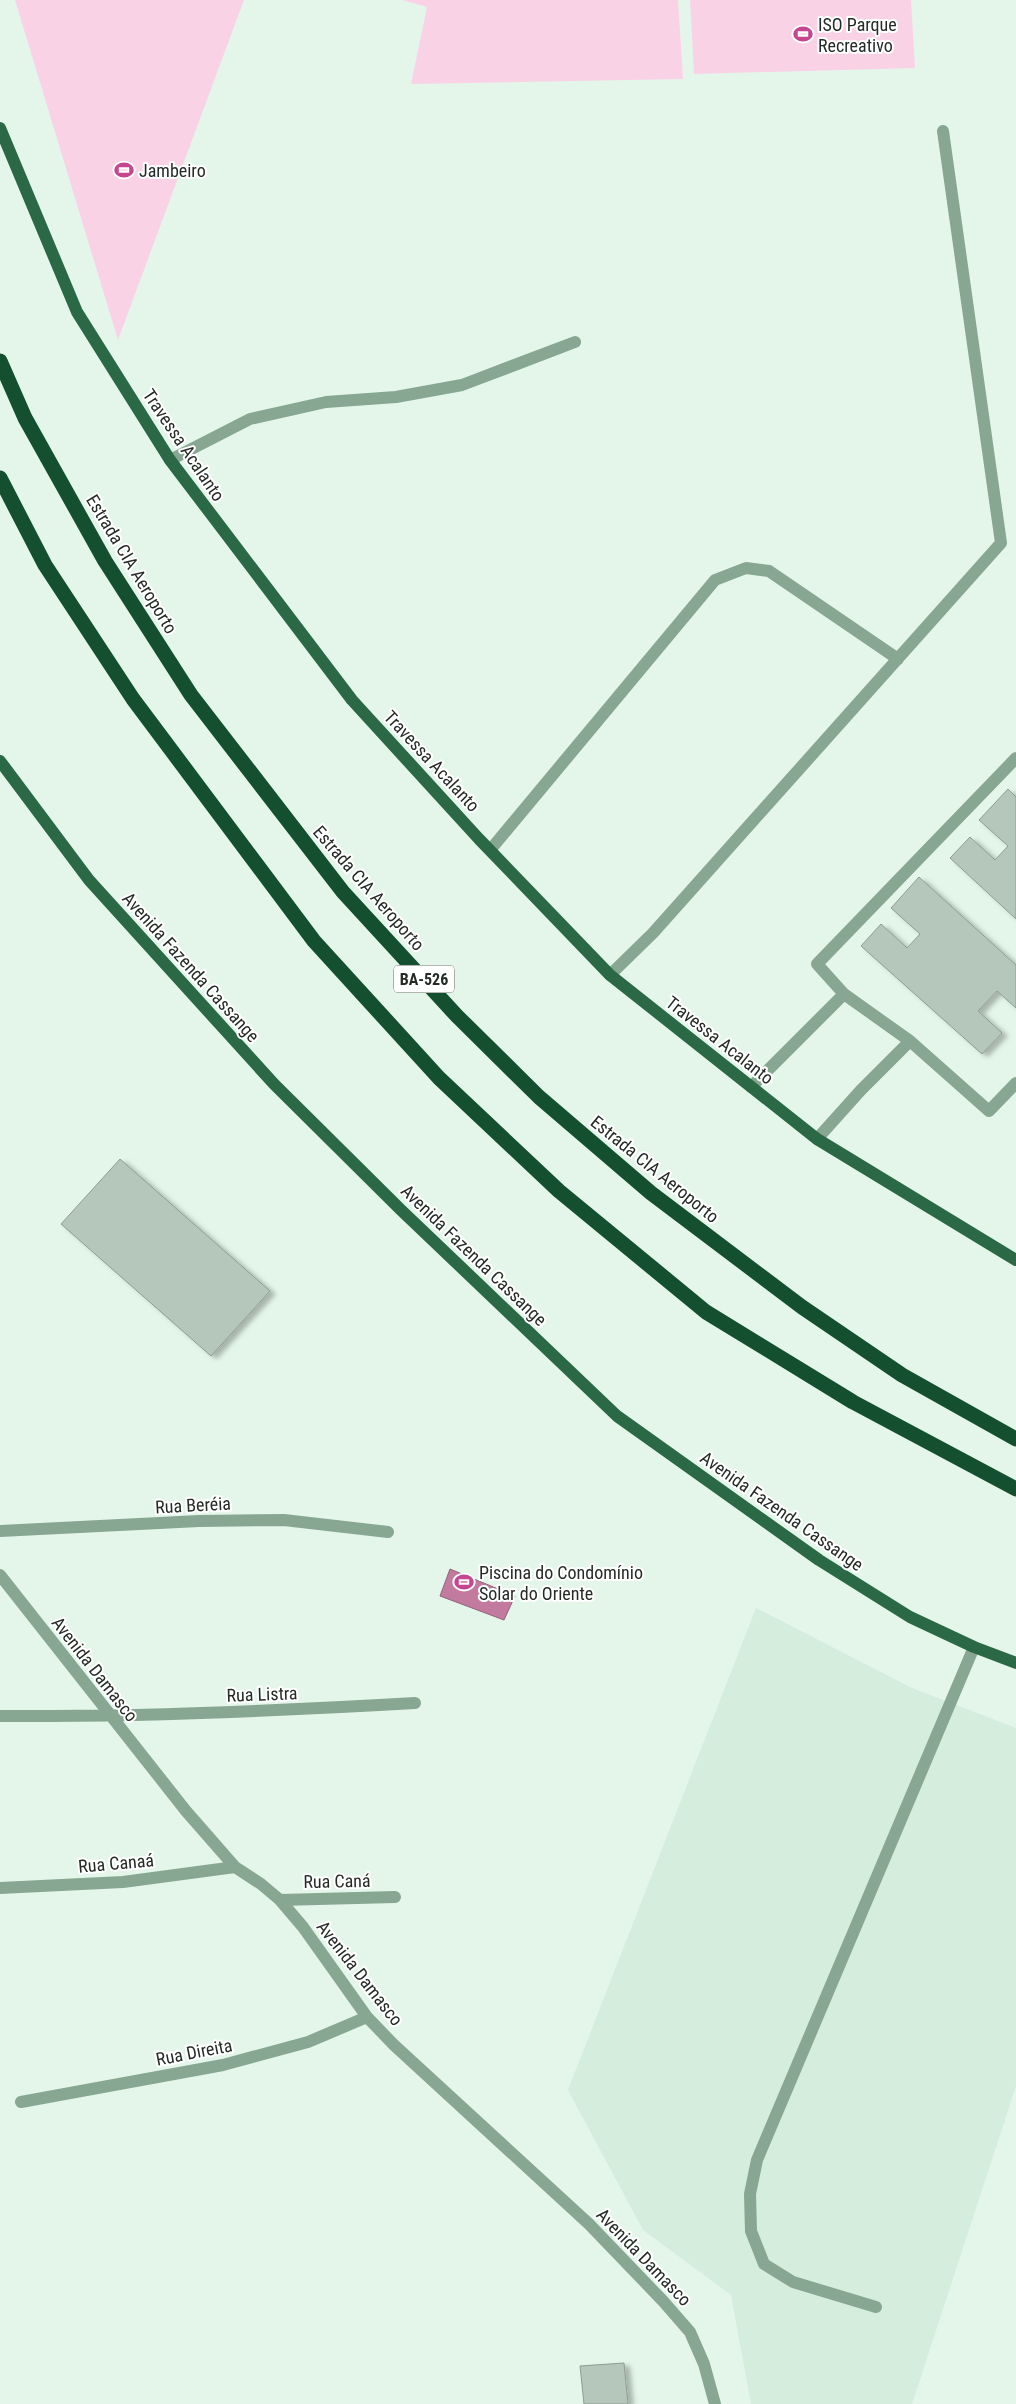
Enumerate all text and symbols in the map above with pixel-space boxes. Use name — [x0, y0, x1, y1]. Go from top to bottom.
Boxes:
place label: ISO Parque Recreativo — [818, 14, 897, 56]
sports icon: ISO Parque Recreativo — [792, 23, 814, 45]
sports icon: Jambeiro — [113, 159, 135, 181]
place label: Jambeiro — [139, 160, 206, 181]
street label: Travessa Acalanto — [139, 385, 229, 505]
street label: Estrada CIA Aeroporto — [82, 491, 182, 637]
street label: Travessa Acalanto — [380, 706, 484, 816]
street label: Estrada CIA Aeroporto — [309, 821, 429, 955]
street label: Avenida Fazenda Cassange — [118, 888, 264, 1046]
road number: BA-526 — [394, 966, 454, 992]
street label: Travessa Acalanto — [662, 992, 778, 1088]
street label: Estrada CIA Aeroporto — [587, 1111, 723, 1227]
street label: Avenida Fazenda Cassange — [397, 1180, 551, 1330]
street label: Avenida Fazenda Cassange — [697, 1447, 867, 1575]
street label: Rua Beréia — [155, 1493, 231, 1517]
place label: Piscina do Condomínio Solar do Oriente — [479, 1562, 643, 1604]
sports icon: Piscina do Condomínio Solar do Oriente — [453, 1571, 475, 1593]
street label: Avenida Damasco — [48, 1612, 142, 1726]
street label: Rua Listra — [226, 1682, 298, 1706]
street label: Rua Canaá — [77, 1849, 155, 1877]
street label: Rua Caná — [303, 1870, 371, 1892]
street label: Avenida Damasco — [313, 1916, 407, 2030]
street label: Rua Direita — [154, 2034, 234, 2070]
street label: Avenida Damasco — [592, 2204, 696, 2310]

